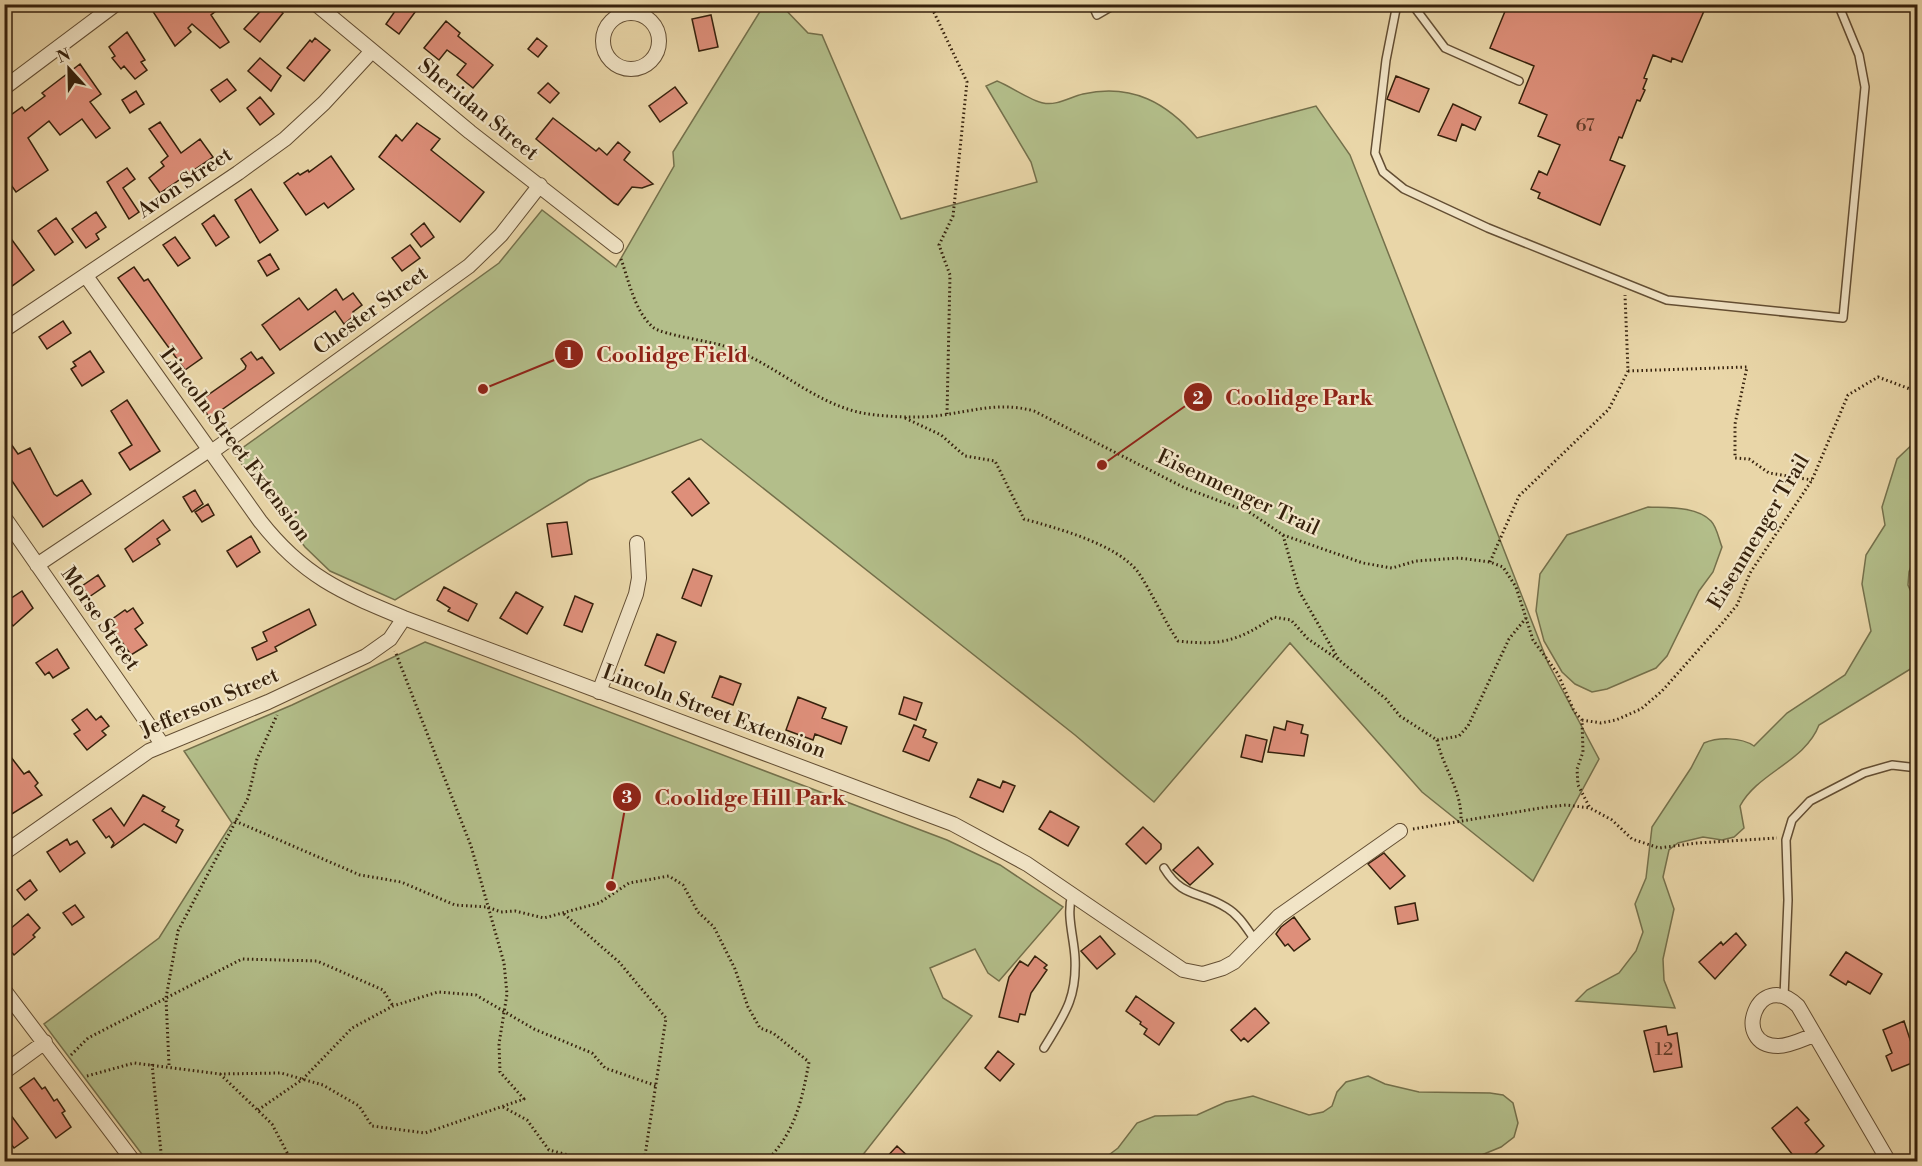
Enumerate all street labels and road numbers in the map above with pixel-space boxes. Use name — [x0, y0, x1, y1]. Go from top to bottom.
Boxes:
street label: Sheridan Street — [412, 53, 544, 167]
street label: Avon Street — [132, 141, 238, 225]
street label: Chester Street — [309, 260, 434, 361]
street label: Lincoln Street Extension — [154, 343, 317, 548]
street label: Eisenmenger Trail — [1153, 444, 1323, 542]
street label: Eisenmenger Trail — [1702, 450, 1816, 614]
street label: Morse Street — [55, 562, 146, 676]
street label: Lincoln Street Extension — [599, 659, 830, 765]
street label: Jefferson Street — [136, 662, 283, 744]

